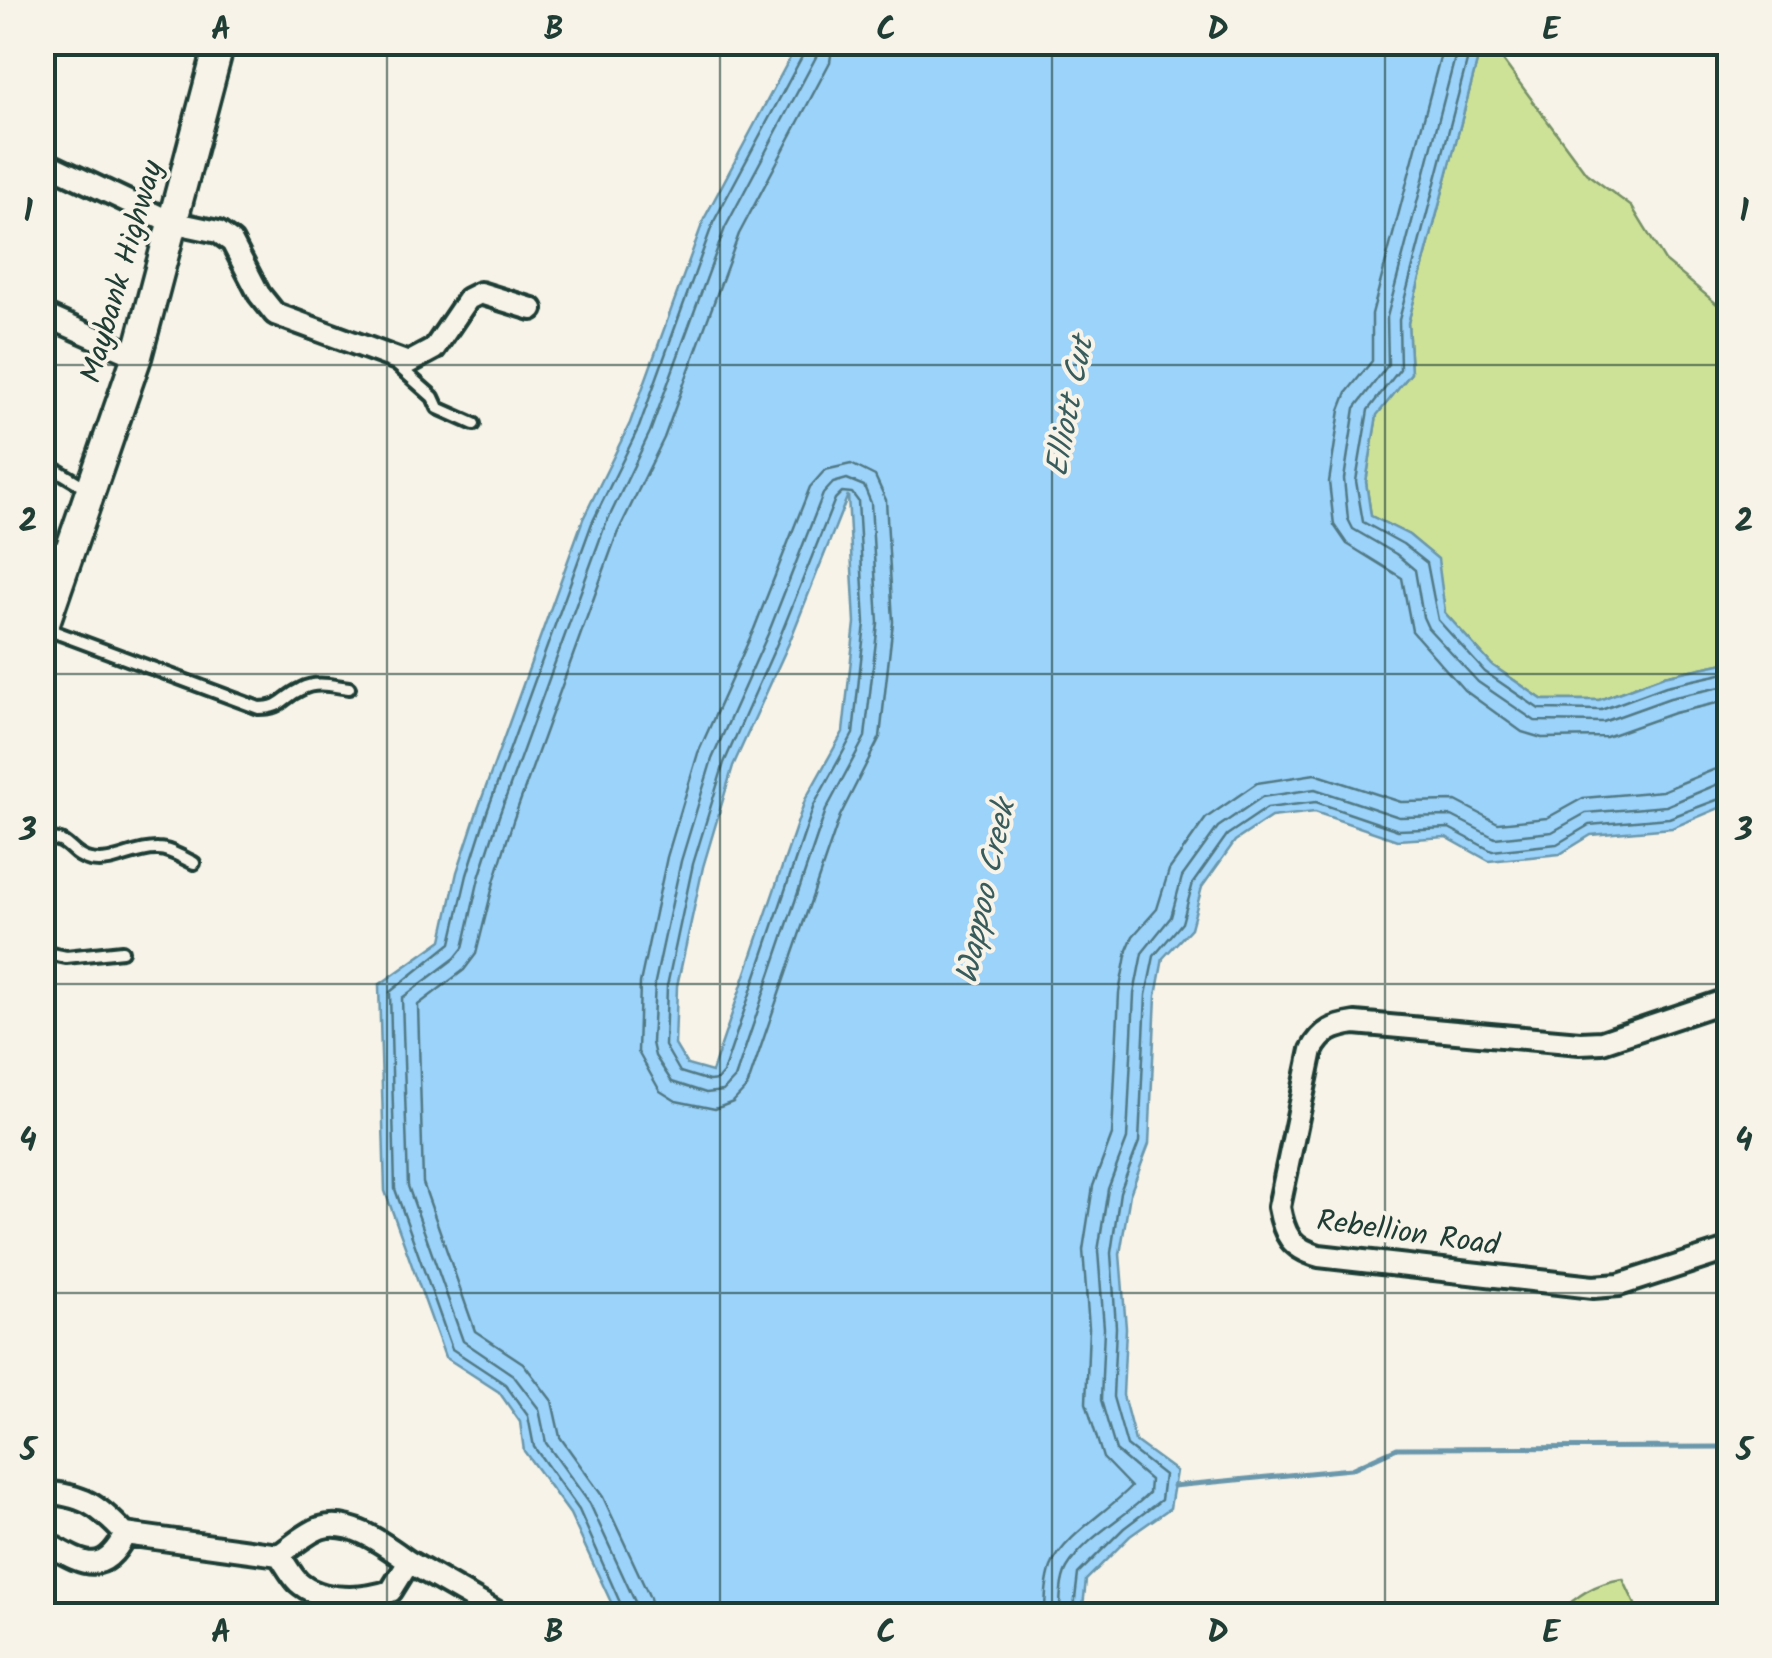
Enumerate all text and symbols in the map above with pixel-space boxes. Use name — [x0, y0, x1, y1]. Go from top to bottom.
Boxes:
text: A — [211, 5, 231, 56]
text: B — [544, 5, 564, 56]
text: C — [876, 5, 896, 56]
text: D — [1207, 5, 1229, 56]
text: E — [1542, 5, 1561, 56]
street label: Maybank Highway — [68, 154, 178, 389]
text: 1 — [23, 187, 33, 238]
text: 1 — [1739, 187, 1749, 238]
water label: Elliott Cut — [1033, 328, 1110, 481]
text: 2 — [19, 497, 37, 548]
text: 2 — [1735, 497, 1753, 548]
water label: Wappoo Creek — [943, 792, 1032, 988]
text: 3 — [18, 806, 37, 857]
text: 3 — [1734, 806, 1753, 857]
text: 4 — [19, 1116, 37, 1167]
text: 4 — [1735, 1116, 1753, 1167]
street label: Rebellion Road — [1314, 1197, 1503, 1271]
text: 5 — [19, 1426, 39, 1477]
text: 5 — [1735, 1426, 1755, 1477]
text: A — [211, 1608, 231, 1658]
text: B — [544, 1608, 564, 1658]
text: C — [876, 1608, 896, 1658]
text: D — [1207, 1608, 1229, 1658]
text: E — [1542, 1608, 1561, 1658]

